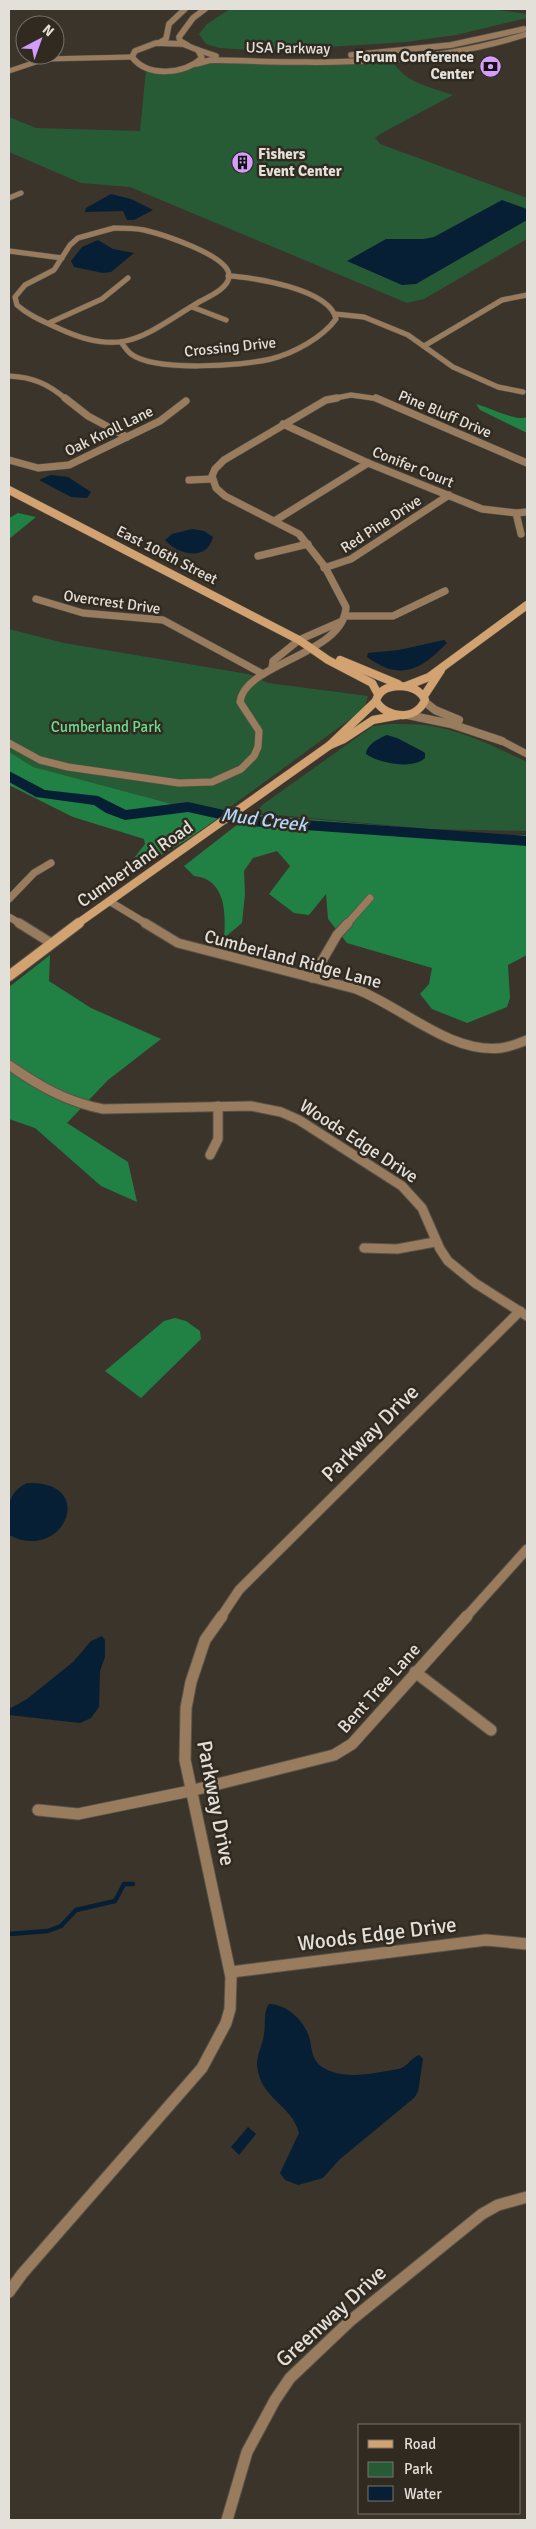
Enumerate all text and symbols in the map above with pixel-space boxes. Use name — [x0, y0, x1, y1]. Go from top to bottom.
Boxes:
north arrow — [15, 15, 65, 65]
text: N — [39, 21, 57, 40]
street label: USA Parkway — [245, 38, 331, 58]
place label: Forum Conference Center — [355, 48, 474, 83]
bank icon: Forum Conference Center — [478, 54, 502, 78]
place label: Fishers Event Center — [258, 145, 342, 180]
building icon: Fishers Event Center — [230, 151, 254, 175]
street label: Crossing Drive — [183, 333, 277, 361]
street label: Pine Bluff Drive — [396, 386, 494, 442]
street label: Oak Knoll Lane — [62, 402, 156, 460]
street label: Conifer Court — [370, 443, 456, 491]
street label: Red Pine Drive — [337, 491, 425, 557]
street label: East 106th Street — [113, 522, 221, 588]
street label: Overcrest Drive — [62, 586, 162, 618]
park label: Cumberland Park — [51, 718, 162, 736]
water label: Mud Creek — [219, 803, 310, 837]
street label: Cumberland Road — [73, 816, 197, 912]
street label: Cumberland Ridge Lane — [202, 925, 384, 993]
street label: Woods Edge Drive — [296, 1094, 422, 1188]
street label: Parkway Drive — [316, 1379, 424, 1487]
street label: Bent Tree Lane — [333, 1639, 425, 1737]
street label: Parkway Drive — [191, 1738, 241, 1868]
street label: Woods Edge Drive — [296, 1911, 458, 1957]
street label: Greenway Drive — [270, 2260, 392, 2372]
legend — [358, 2424, 521, 2514]
text: Road — [404, 2435, 436, 2453]
text: Park — [404, 2460, 433, 2478]
text: Water — [404, 2485, 442, 2503]

